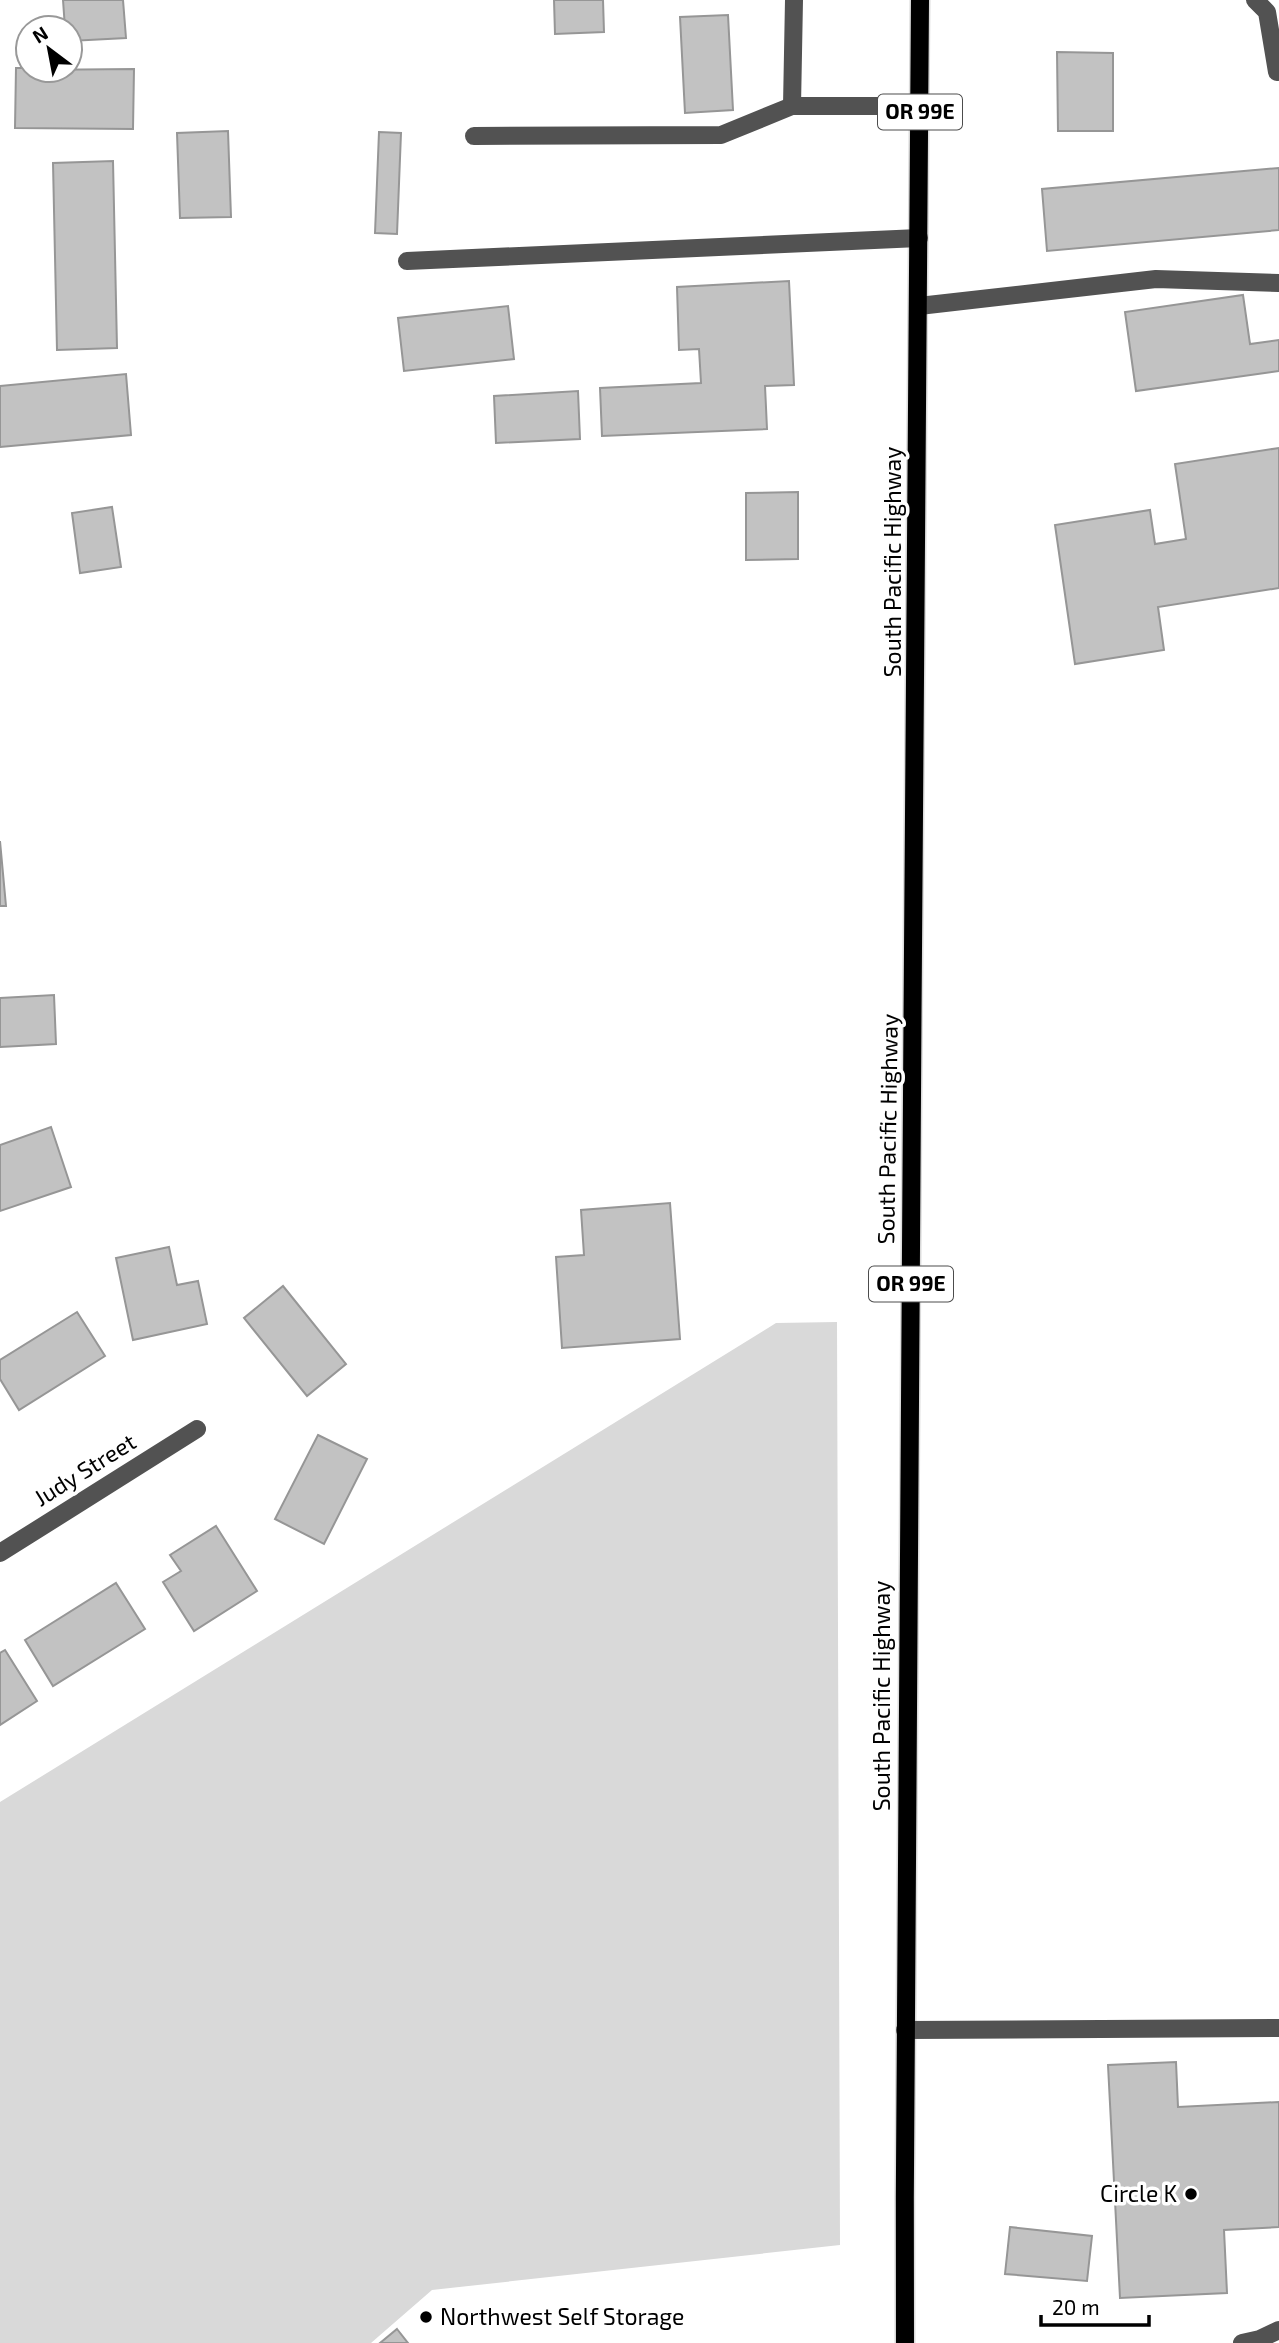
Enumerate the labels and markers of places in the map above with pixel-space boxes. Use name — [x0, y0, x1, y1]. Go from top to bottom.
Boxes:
place label: Circle K — [1100, 2179, 1177, 2207]
marker: Circle K — [1183, 2186, 1199, 2202]
place label: Northwest Self Storage — [440, 2302, 684, 2330]
marker: Northwest Self Storage — [418, 2309, 434, 2325]

